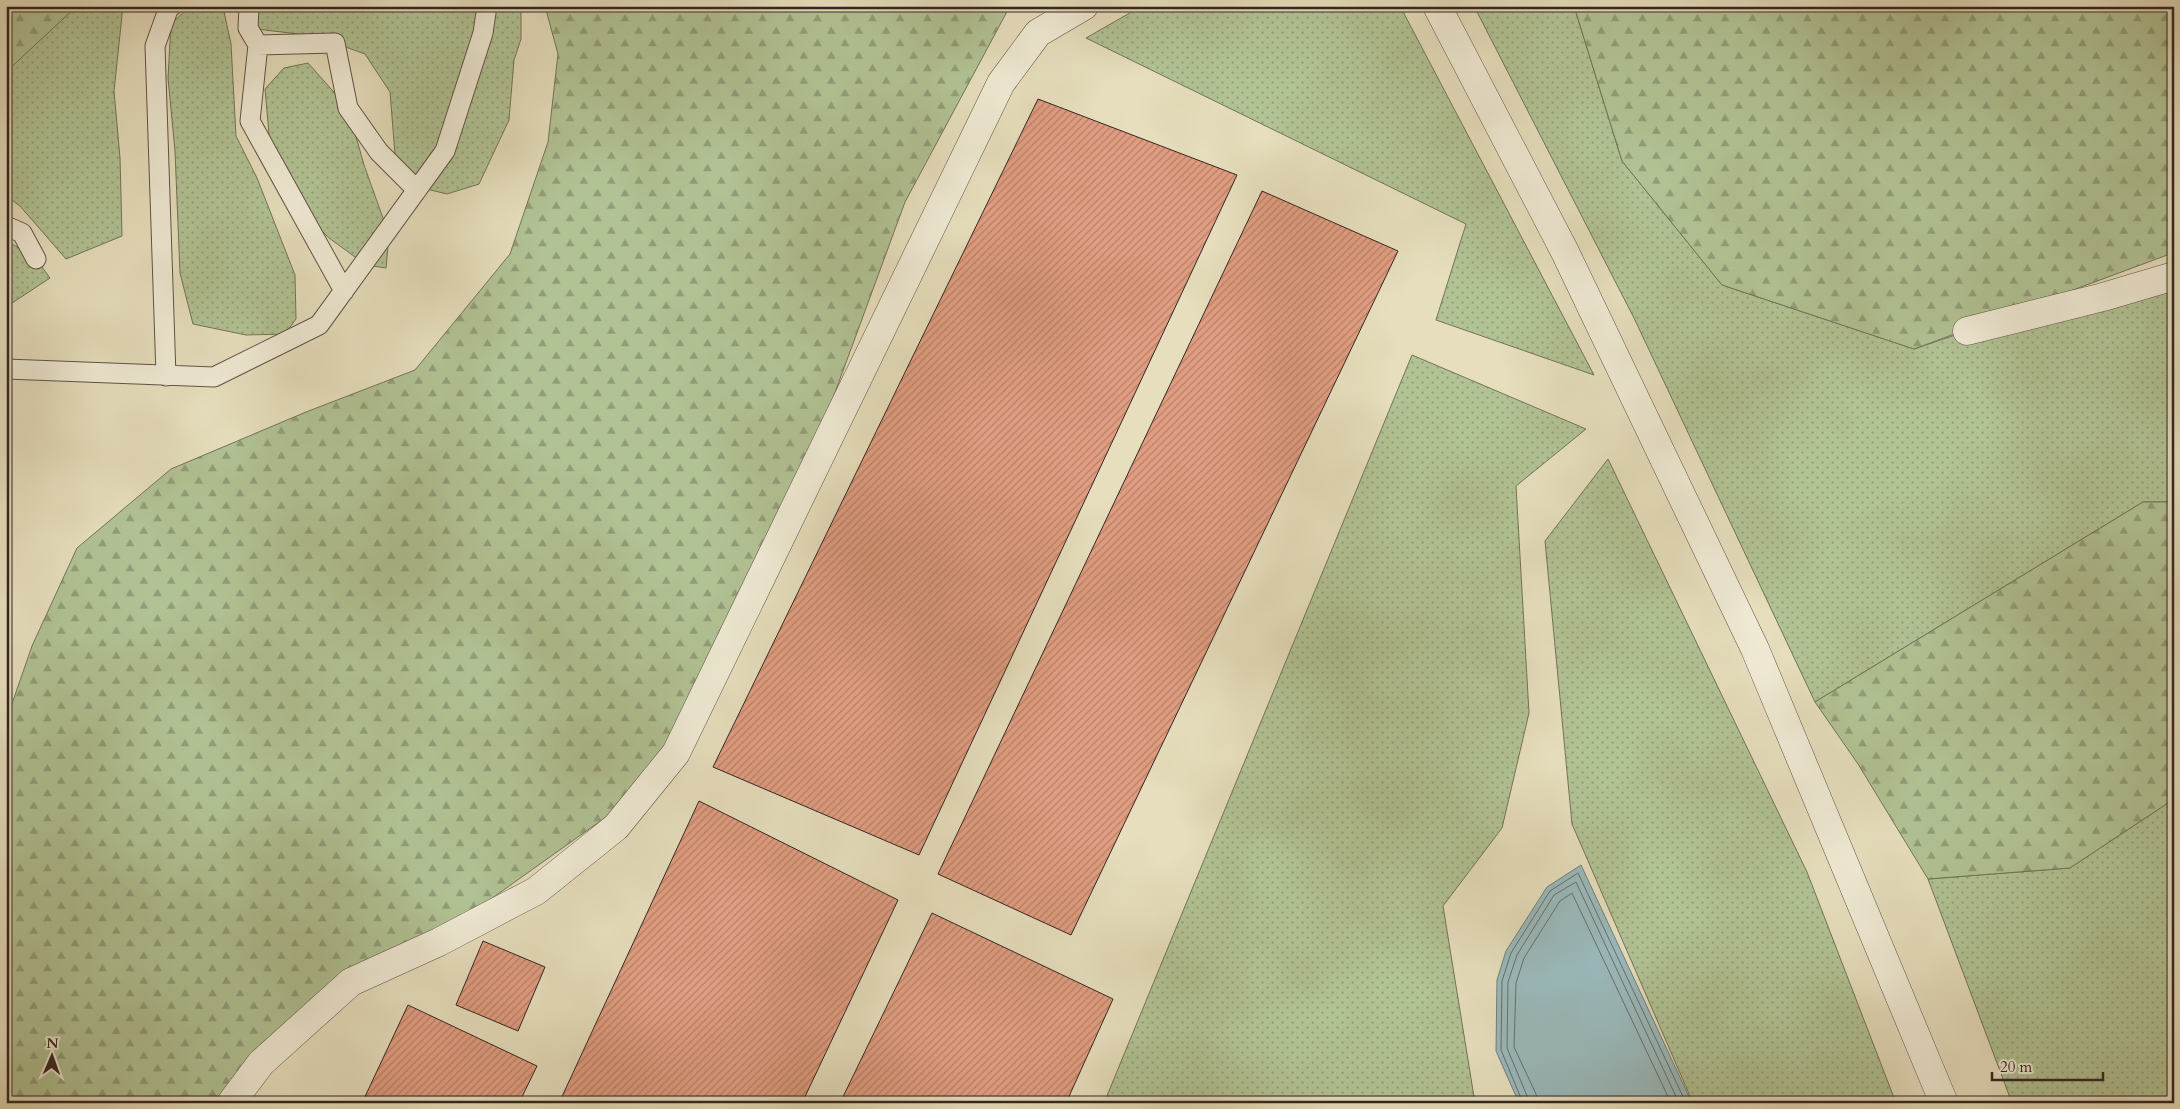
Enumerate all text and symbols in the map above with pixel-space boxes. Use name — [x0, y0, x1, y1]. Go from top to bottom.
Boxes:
north arrow — [28, 1032, 78, 1082]
text: N — [46, 1034, 59, 1053]
scale bar — [1992, 1049, 2104, 1081]
text: 20 m — [2000, 1057, 2032, 1077]

